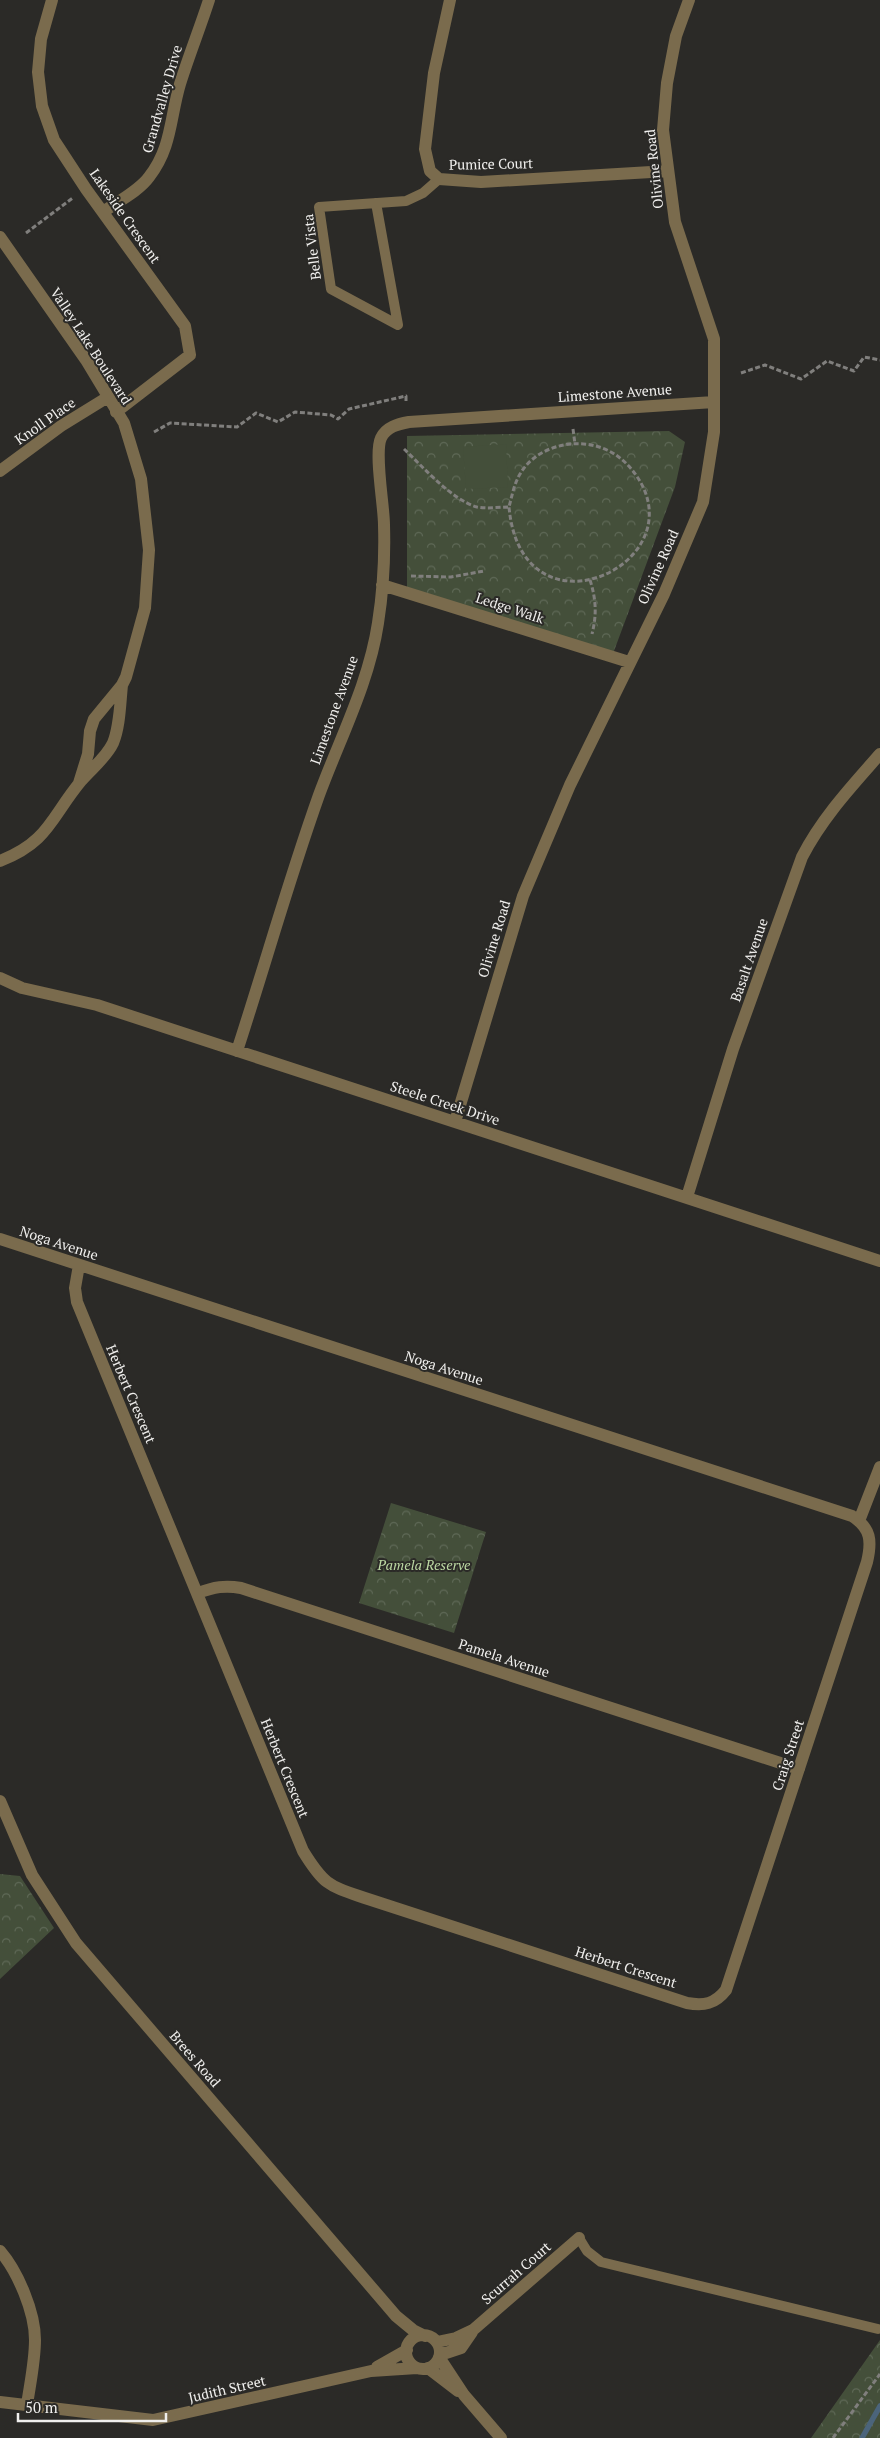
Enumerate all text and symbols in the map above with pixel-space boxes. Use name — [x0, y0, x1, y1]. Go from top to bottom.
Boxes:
street label: Grandvalley Drive — [137, 43, 186, 155]
street label: Olivine Road — [640, 128, 667, 210]
street label: Pumice Court — [449, 153, 534, 174]
street label: Lakeside Crescent — [86, 165, 166, 268]
street label: Belle Vista — [298, 213, 325, 281]
street label: Valley Lake Boulevard — [46, 283, 137, 408]
street label: Limestone Avenue — [557, 379, 673, 406]
street label: Knoll Place — [11, 393, 79, 448]
street label: Olivine Road — [633, 526, 683, 607]
street label: Ledge Walk — [473, 588, 548, 628]
street label: Limestone Avenue — [305, 653, 362, 767]
street label: Olivine Road — [473, 898, 514, 980]
street label: Basalt Avenue — [725, 916, 772, 1004]
street label: Steele Creek Drive — [388, 1076, 502, 1129]
street label: Noga Avenue — [18, 1221, 101, 1264]
street label: Herbert Crescent — [102, 1342, 161, 1447]
street label: Noga Avenue — [403, 1346, 486, 1389]
park label: Pamela Reserve — [377, 1555, 471, 1574]
street label: Pamela Avenue — [456, 1634, 552, 1681]
street label: Herbert Crescent — [257, 1715, 314, 1821]
street label: Craig Street — [767, 1716, 808, 1793]
street label: Herbert Crescent — [573, 1941, 680, 1992]
street label: Brees Road — [166, 2026, 225, 2091]
street label: Scurrah Court — [477, 2237, 555, 2308]
street label: Judith Street — [186, 2370, 268, 2407]
scale bar — [18, 2390, 165, 2422]
text: 50 m — [25, 2397, 58, 2417]

